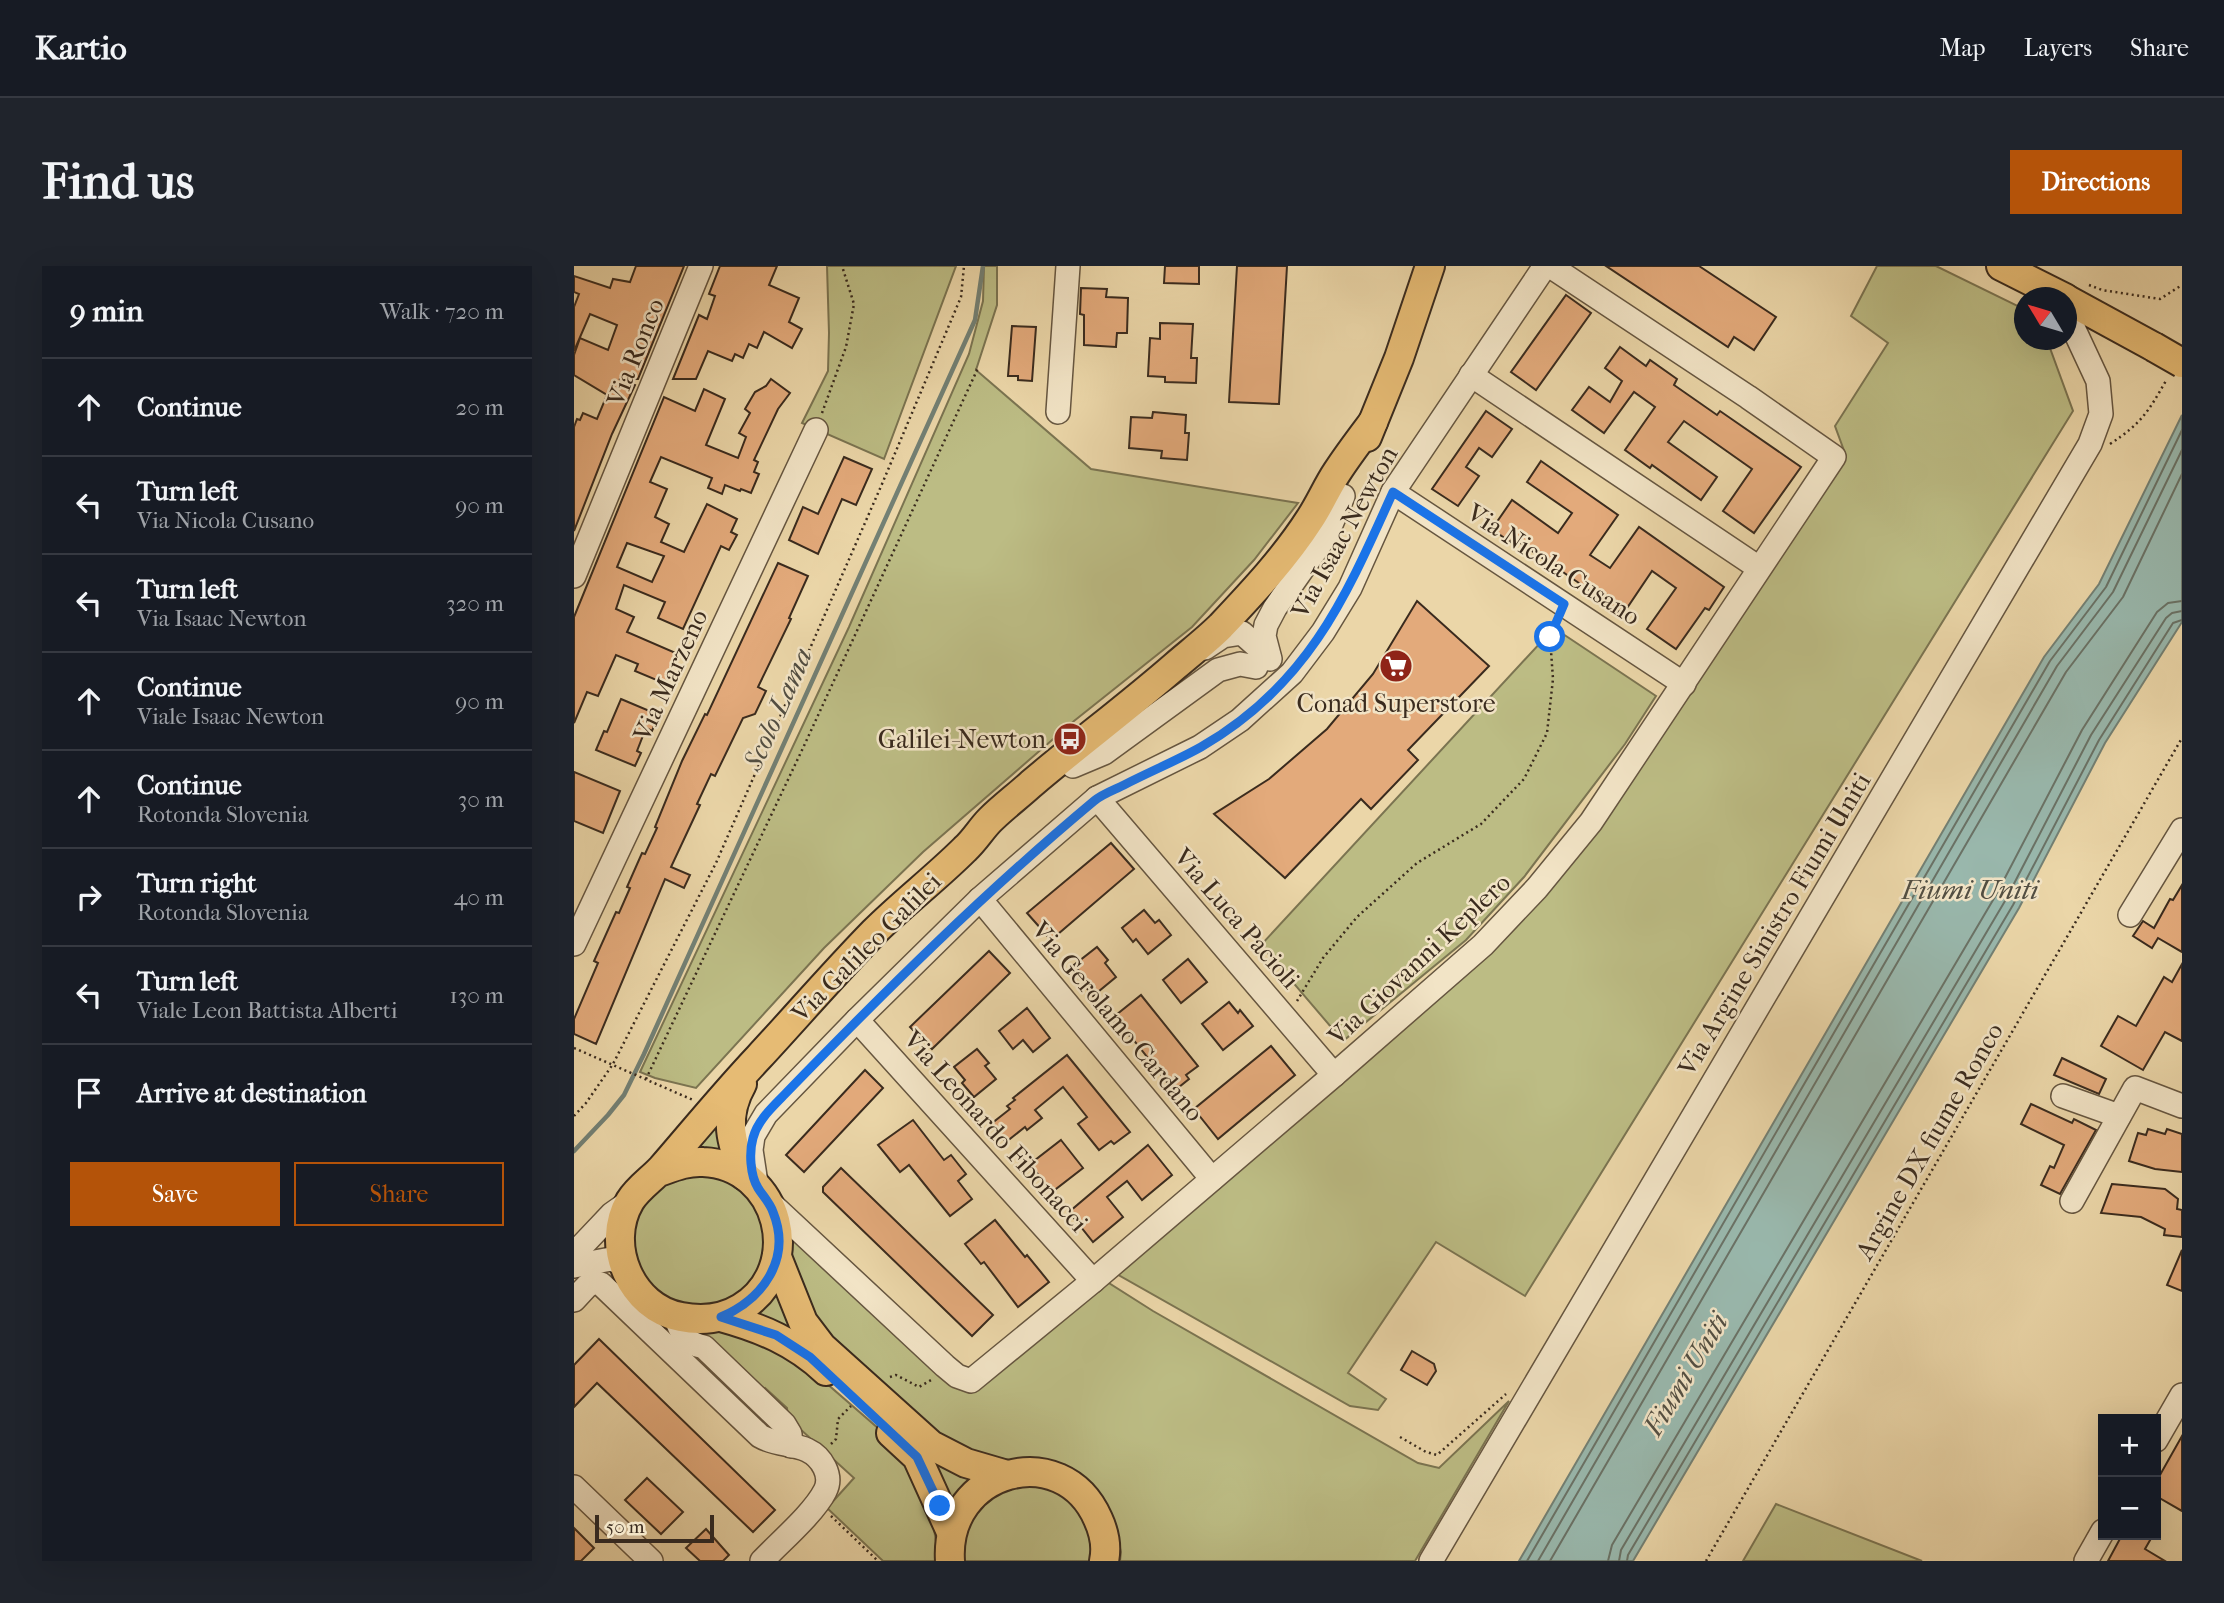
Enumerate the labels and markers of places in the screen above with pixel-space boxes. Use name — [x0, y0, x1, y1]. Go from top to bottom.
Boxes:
supermarket icon: Conad Superstore — [1377, 647, 1415, 685]
place label: Conad Superstore — [1296, 688, 1496, 719]
bus stop icon: Galilei-Newton — [1051, 720, 1089, 758]
place label: Galilei-Newton — [878, 724, 1046, 755]

